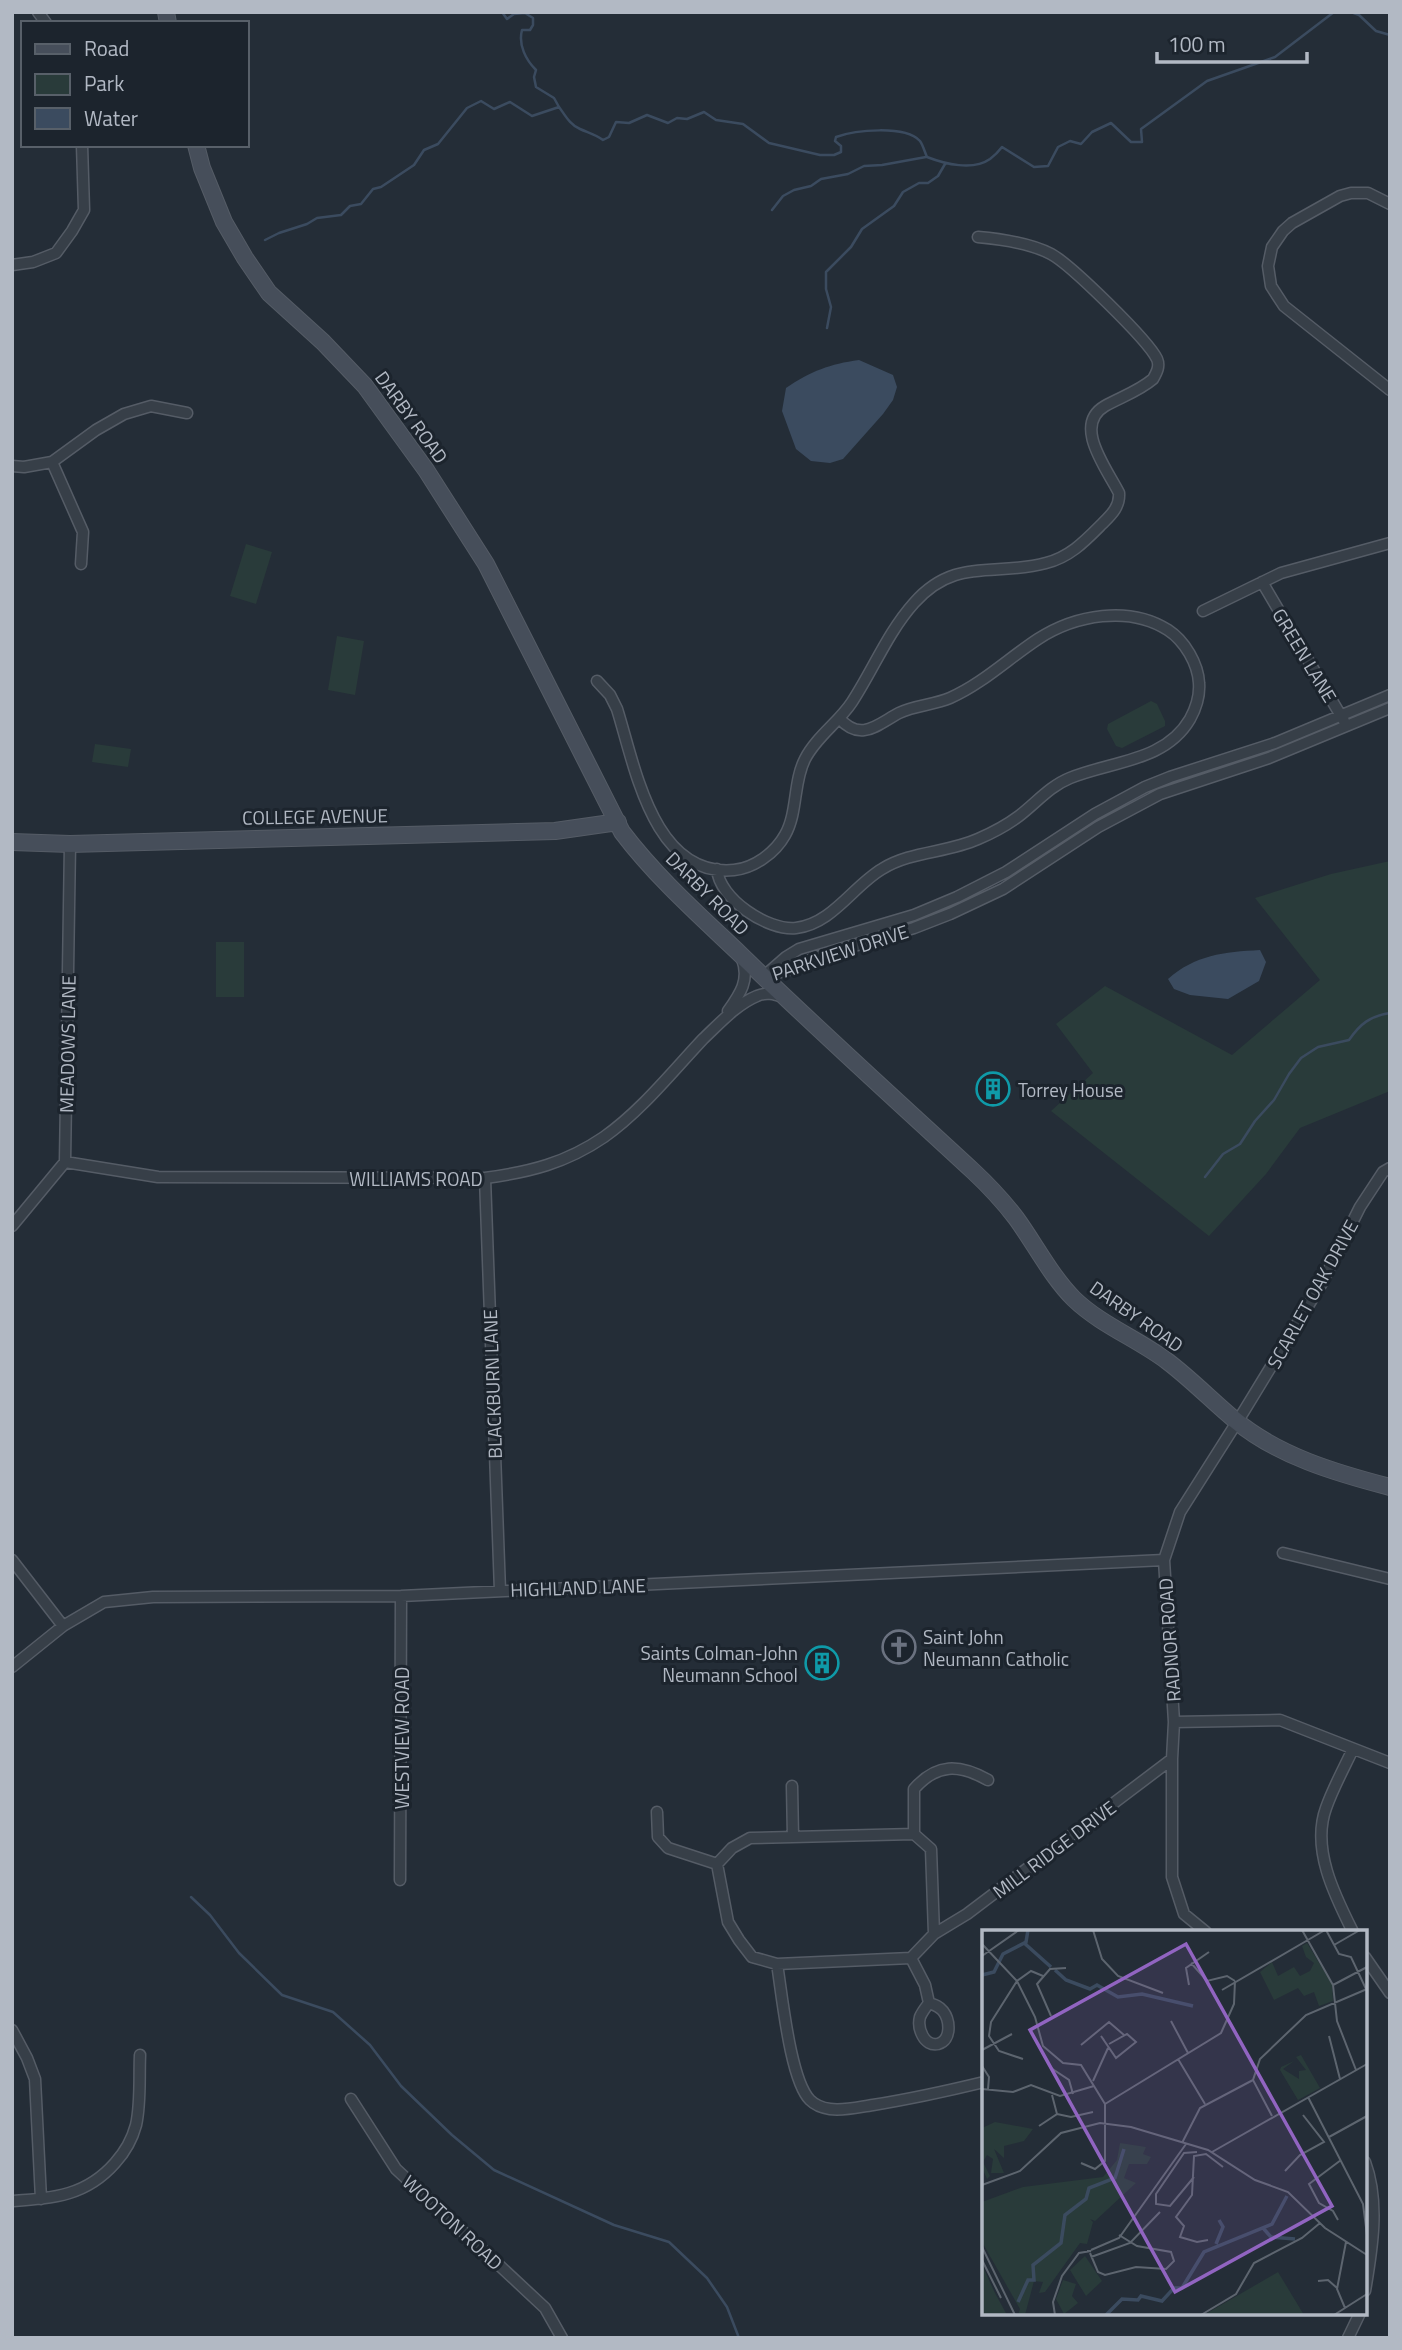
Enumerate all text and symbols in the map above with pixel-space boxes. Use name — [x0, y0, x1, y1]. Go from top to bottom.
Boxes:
legend — [21, 21, 248, 147]
scale bar — [1157, 21, 1308, 65]
text: 100 m — [1168, 28, 1225, 60]
text: Road — [84, 32, 129, 64]
text: Park — [84, 67, 124, 99]
text: Water — [84, 102, 138, 134]
street label: DARBY ROAD — [368, 365, 456, 469]
street label: GREEN LANE — [1265, 602, 1345, 708]
street label: COLLEGE AVENUE — [242, 800, 388, 832]
street label: DARBY ROAD — [659, 844, 757, 942]
street label: PARKVIEW DRIVE — [768, 916, 912, 988]
street label: MEADOWS LANE — [51, 975, 83, 1113]
building icon: Torrey House — [974, 1070, 1012, 1108]
place label: Torrey House — [1018, 1075, 1123, 1104]
street label: WILLIAMS ROAD — [349, 1164, 483, 1193]
street label: SCARLET OAK DRIVE — [1259, 1214, 1365, 1374]
street label: DARBY ROAD — [1084, 1273, 1190, 1359]
street label: BLACKBURN LANE — [475, 1309, 509, 1459]
street label: HIGHLAND LANE — [510, 1570, 646, 1604]
street label: RADNOR ROAD — [1150, 1577, 1188, 1703]
place label: Saint John Neumann Catholic — [923, 1622, 1069, 1673]
church icon: Saint John Neumann Catholic — [880, 1628, 918, 1666]
place label: Saints Colman-John Neumann School — [640, 1638, 798, 1689]
building icon: Saints Colman-John Neumann School — [803, 1644, 841, 1682]
street label: WESTVIEW ROAD — [387, 1667, 416, 1809]
street label: MILL RIDGE DRIVE — [986, 1793, 1122, 1905]
inset map — [982, 1930, 1367, 2315]
street label: WOOTON ROAD — [396, 2168, 510, 2276]

